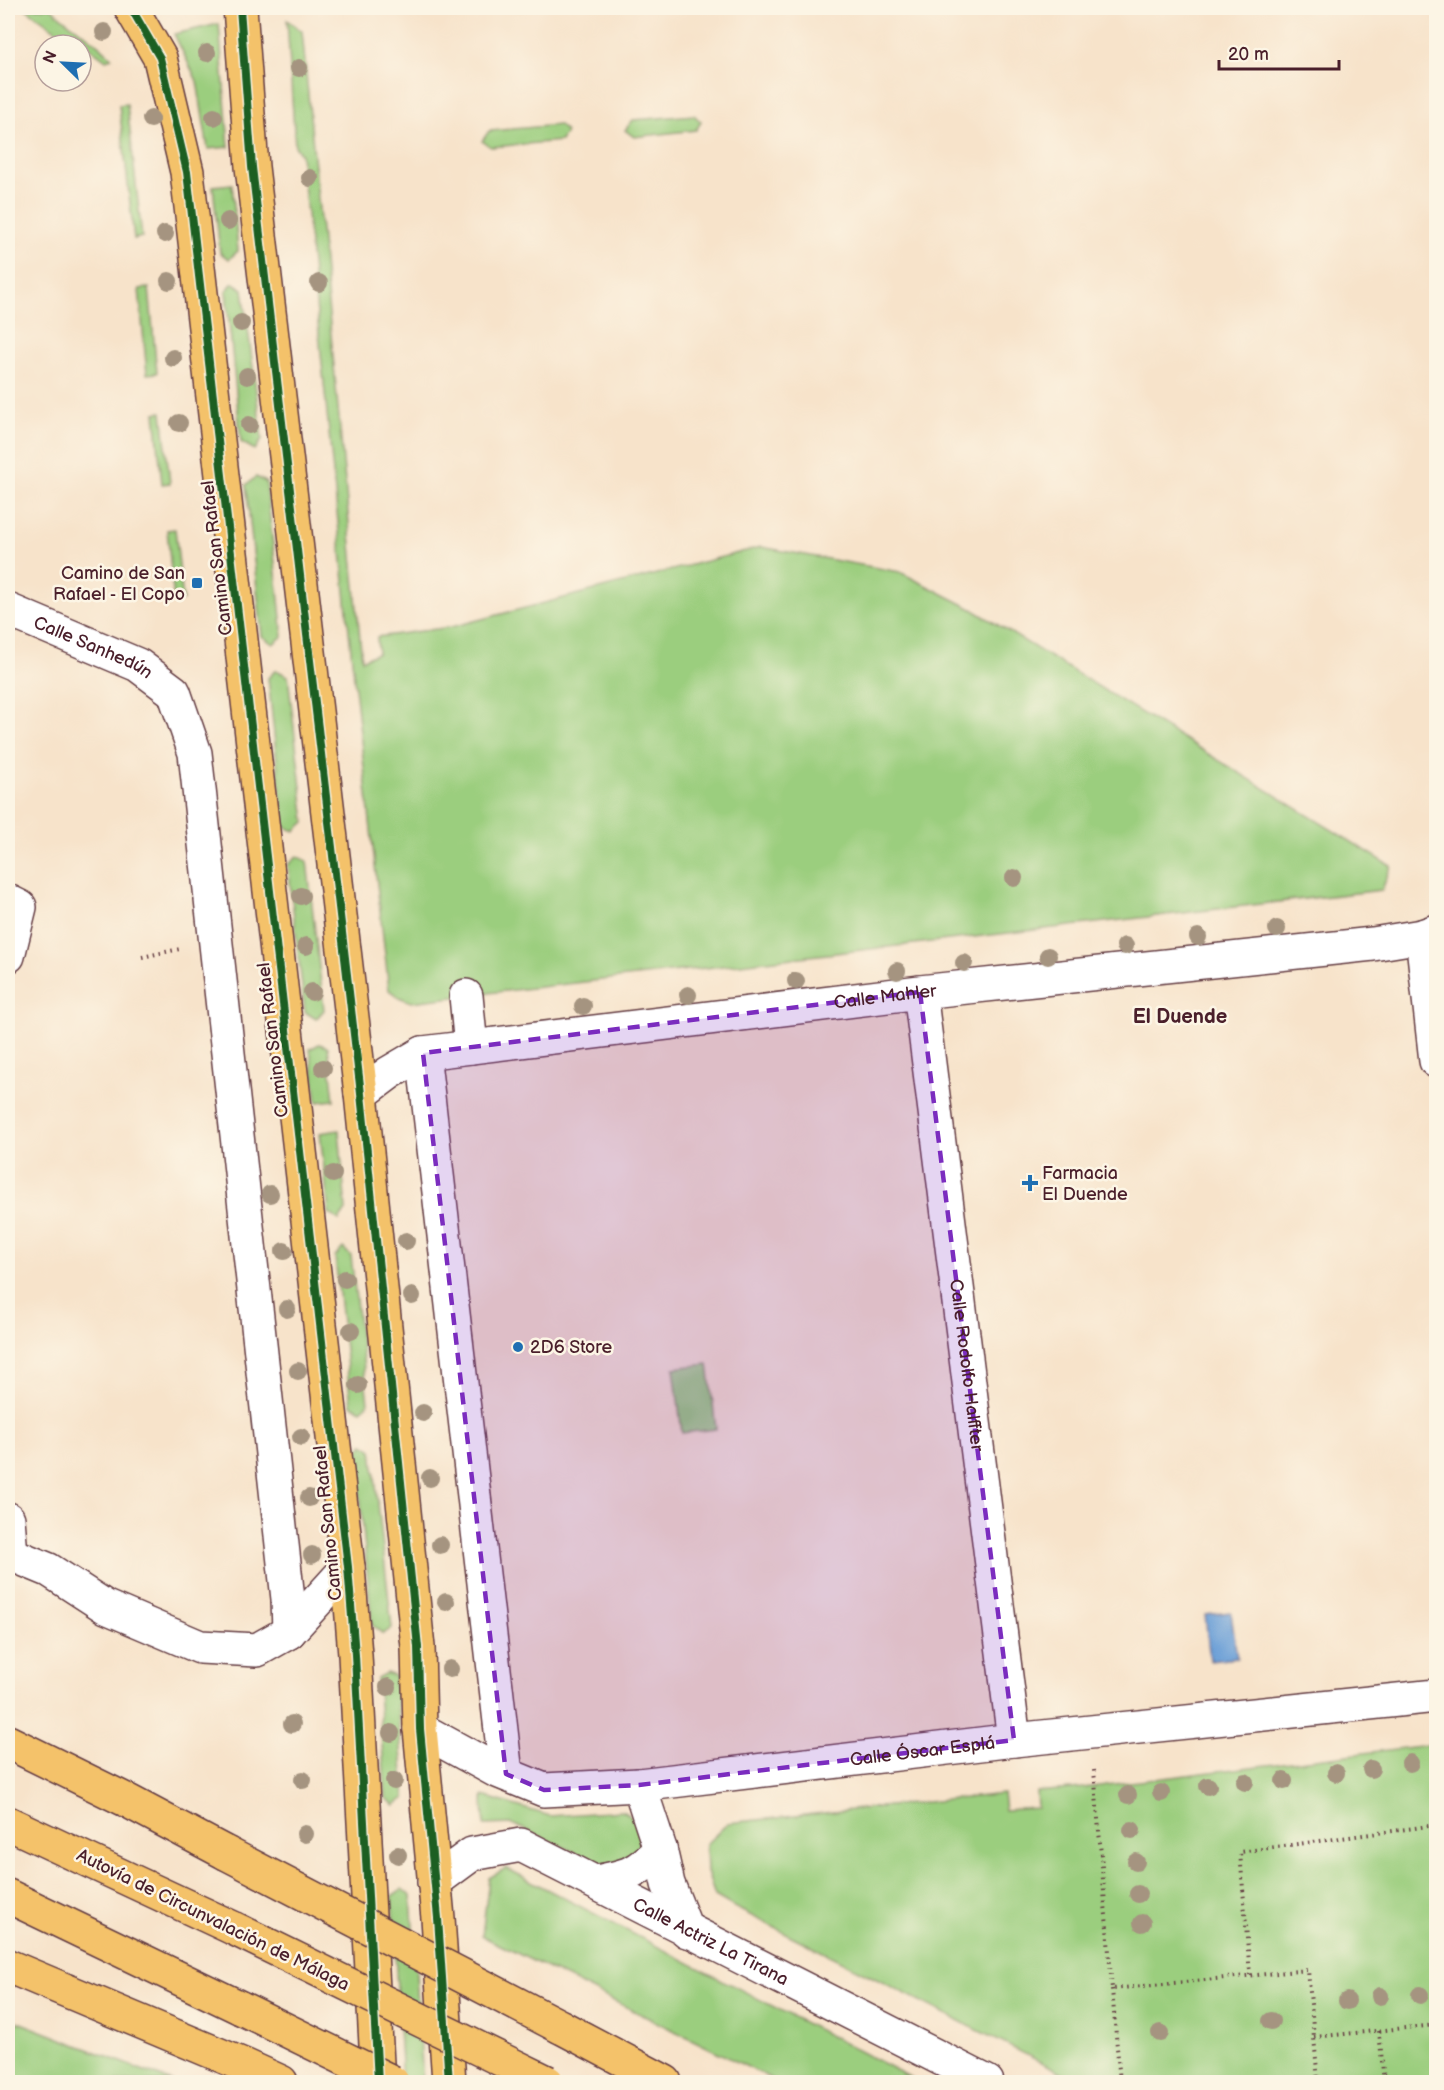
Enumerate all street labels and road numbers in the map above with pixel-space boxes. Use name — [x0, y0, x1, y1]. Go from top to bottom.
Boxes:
street label: Camino San Rafael — [197, 479, 237, 637]
street label: Calle Sanhedún — [30, 612, 157, 683]
street label: Camino San Rafael — [253, 961, 293, 1119]
street label: Calle Mahler — [833, 980, 938, 1013]
street label: Calle Rodolfo Halffter — [946, 1278, 988, 1453]
street label: Camino San Rafael — [309, 1444, 347, 1602]
street label: Calle Óscar Esplá — [849, 1732, 996, 1770]
street label: Autovía de Circunvalación de Málaga — [73, 1845, 353, 1995]
street label: Calle Actriz La Tirana — [629, 1893, 792, 1990]

